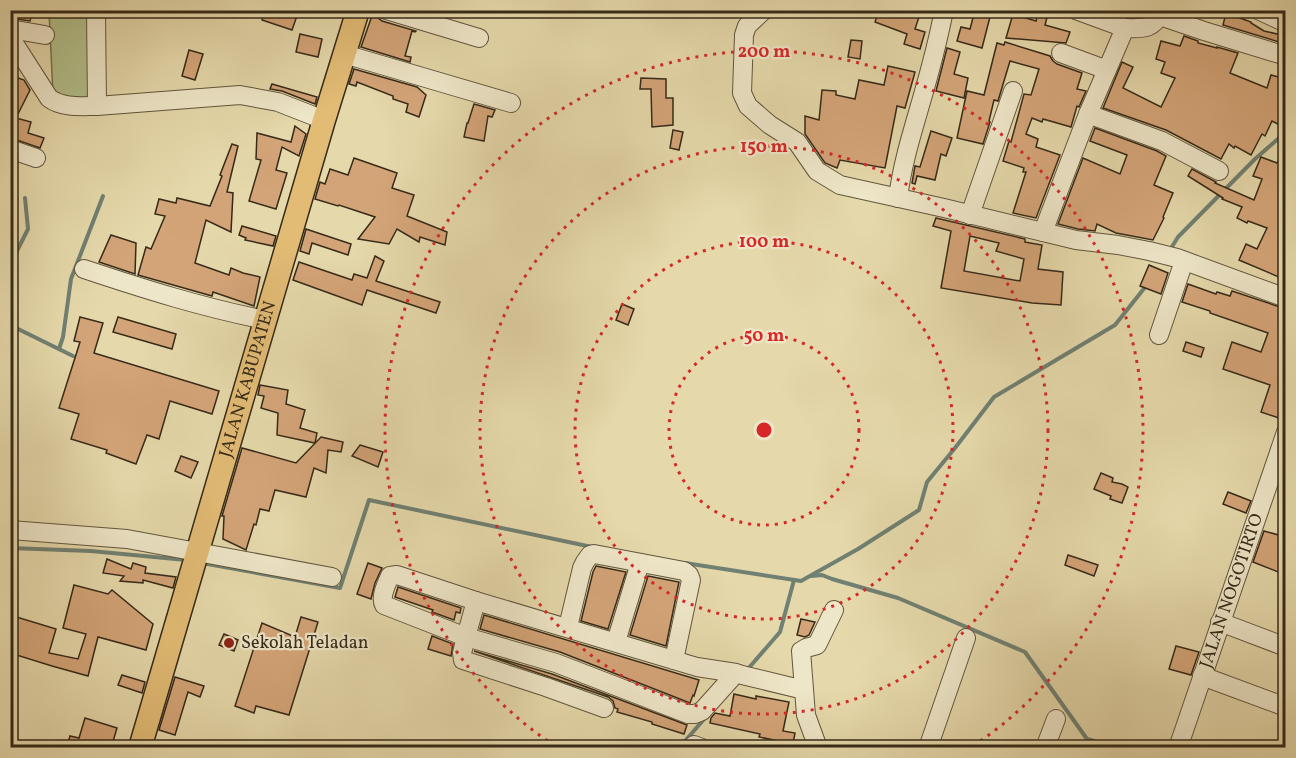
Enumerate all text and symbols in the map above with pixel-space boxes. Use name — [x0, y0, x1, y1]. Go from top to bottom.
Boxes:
text: 200 m — [738, 40, 790, 65]
text: 150 m — [740, 135, 788, 160]
text: 100 m — [739, 230, 789, 255]
street label: JALAN KABUPATEN — [213, 298, 283, 461]
text: 50 m — [744, 324, 784, 349]
centre of rings — [754, 420, 774, 440]
street label: JALAN NOGOTIRTO — [1194, 510, 1270, 672]
place label: Sekolah Teladan — [241, 631, 369, 656]
marker: Sekolah Teladan — [222, 636, 236, 650]

